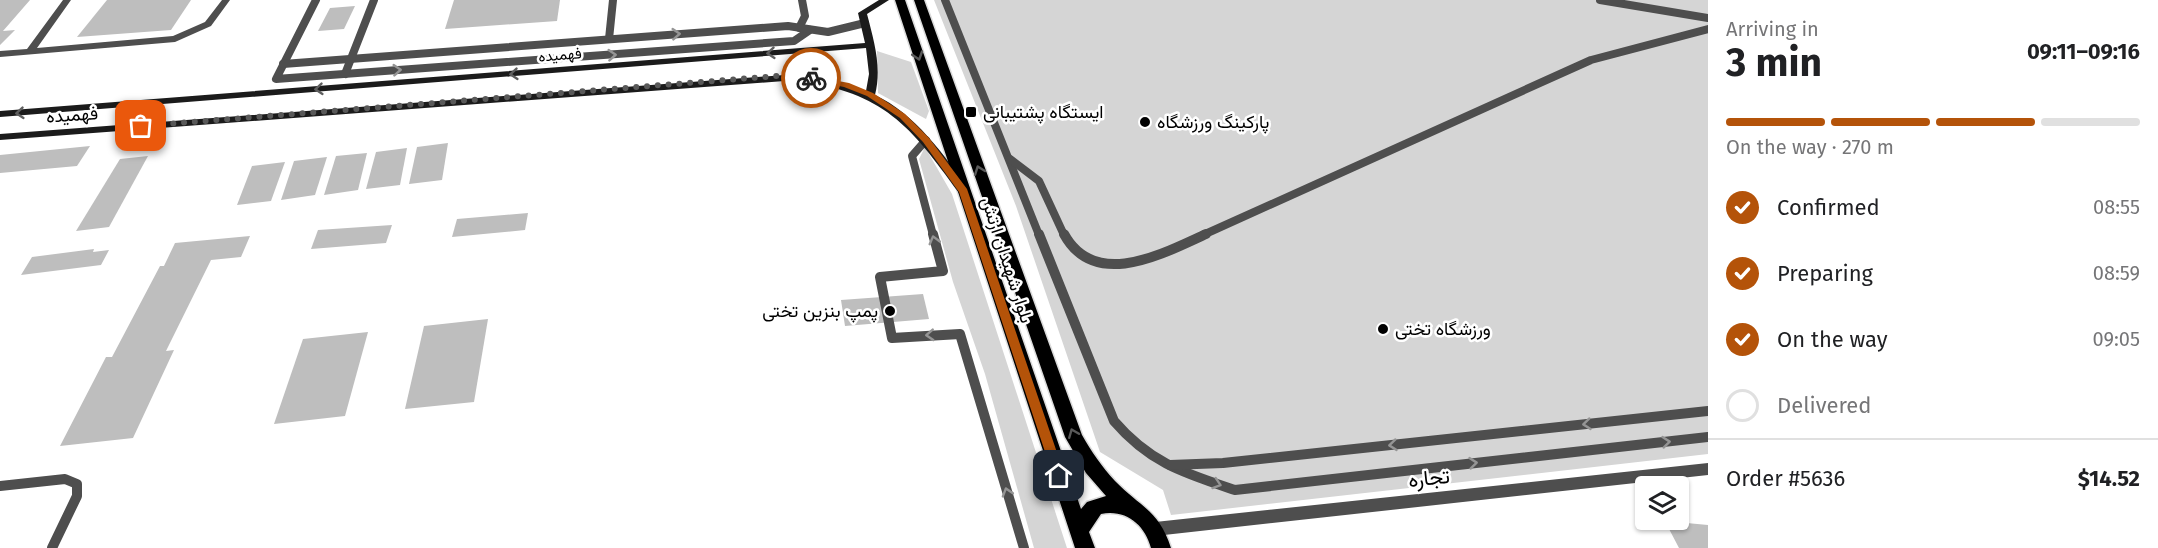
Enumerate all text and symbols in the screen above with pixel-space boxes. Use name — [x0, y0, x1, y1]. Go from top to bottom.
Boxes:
text: Arriving in — [1726, 17, 1819, 41]
one-way arrow — [672, 28, 681, 41]
text: 09:11–09:16 — [2027, 38, 2140, 65]
text: 3 min — [1726, 40, 1822, 86]
street label: فهمیده — [538, 44, 583, 66]
one-way arrow — [766, 46, 775, 59]
one-way arrow — [608, 48, 617, 61]
courier — [781, 48, 841, 108]
one-way arrow — [911, 50, 924, 61]
icon: bike — [795, 62, 828, 95]
one-way arrow — [392, 64, 401, 77]
one-way arrow — [509, 67, 518, 80]
one-way arrow — [315, 82, 324, 95]
pin — [115, 100, 166, 151]
place label: ایستگاه پشتیبانی — [983, 101, 1103, 124]
street label: فهمیده — [45, 102, 99, 128]
marker: ایستگاه پشتیبانی — [964, 105, 978, 119]
one-way arrow — [16, 106, 25, 119]
icon: bag — [124, 109, 157, 142]
place label: پارکینگ ورزشگاه — [1157, 111, 1269, 134]
marker: پارکینگ ورزشگاه — [1138, 115, 1152, 129]
text: On the way · 270 m — [1726, 135, 1894, 159]
one-way arrow — [974, 165, 986, 176]
icon: check — [1726, 191, 1759, 224]
street label: بلوار شهیدان ارتش — [976, 194, 1038, 326]
text: Confirmed — [1777, 194, 1880, 221]
text: 08:55 — [2093, 195, 2140, 219]
one-way arrow — [929, 235, 942, 245]
icon: check — [1726, 257, 1759, 290]
text: Preparing — [1777, 260, 1873, 287]
text: 08:59 — [2093, 261, 2140, 285]
place label: پمپ بنزین تختی — [762, 300, 878, 323]
marker: پمپ بنزین تختی — [883, 304, 897, 318]
place label: ورزشگاه تختی — [1395, 318, 1491, 340]
marker: ورزشگاه تختی — [1376, 322, 1390, 336]
icon: check — [1726, 323, 1759, 356]
text: On the way — [1777, 326, 1888, 353]
text: 09:05 — [2093, 327, 2140, 351]
one-way arrow — [926, 329, 935, 342]
text: Delivered — [1777, 392, 1872, 419]
one-way arrow — [1583, 417, 1592, 430]
one-way arrow — [1068, 428, 1080, 439]
one-way arrow — [1662, 436, 1671, 449]
one-way arrow — [1389, 438, 1398, 451]
pin — [1033, 450, 1084, 501]
one-way arrow — [1468, 458, 1477, 470]
icon: home — [1042, 459, 1075, 492]
street label: تجاره — [1407, 463, 1451, 493]
text: Order #5636 — [1726, 465, 1845, 492]
text: $14.52 — [2078, 465, 2140, 492]
one-way arrow — [1211, 476, 1222, 489]
map controls — [1635, 476, 1689, 530]
button: layers — [1635, 476, 1689, 530]
one-way arrow — [1002, 487, 1014, 498]

